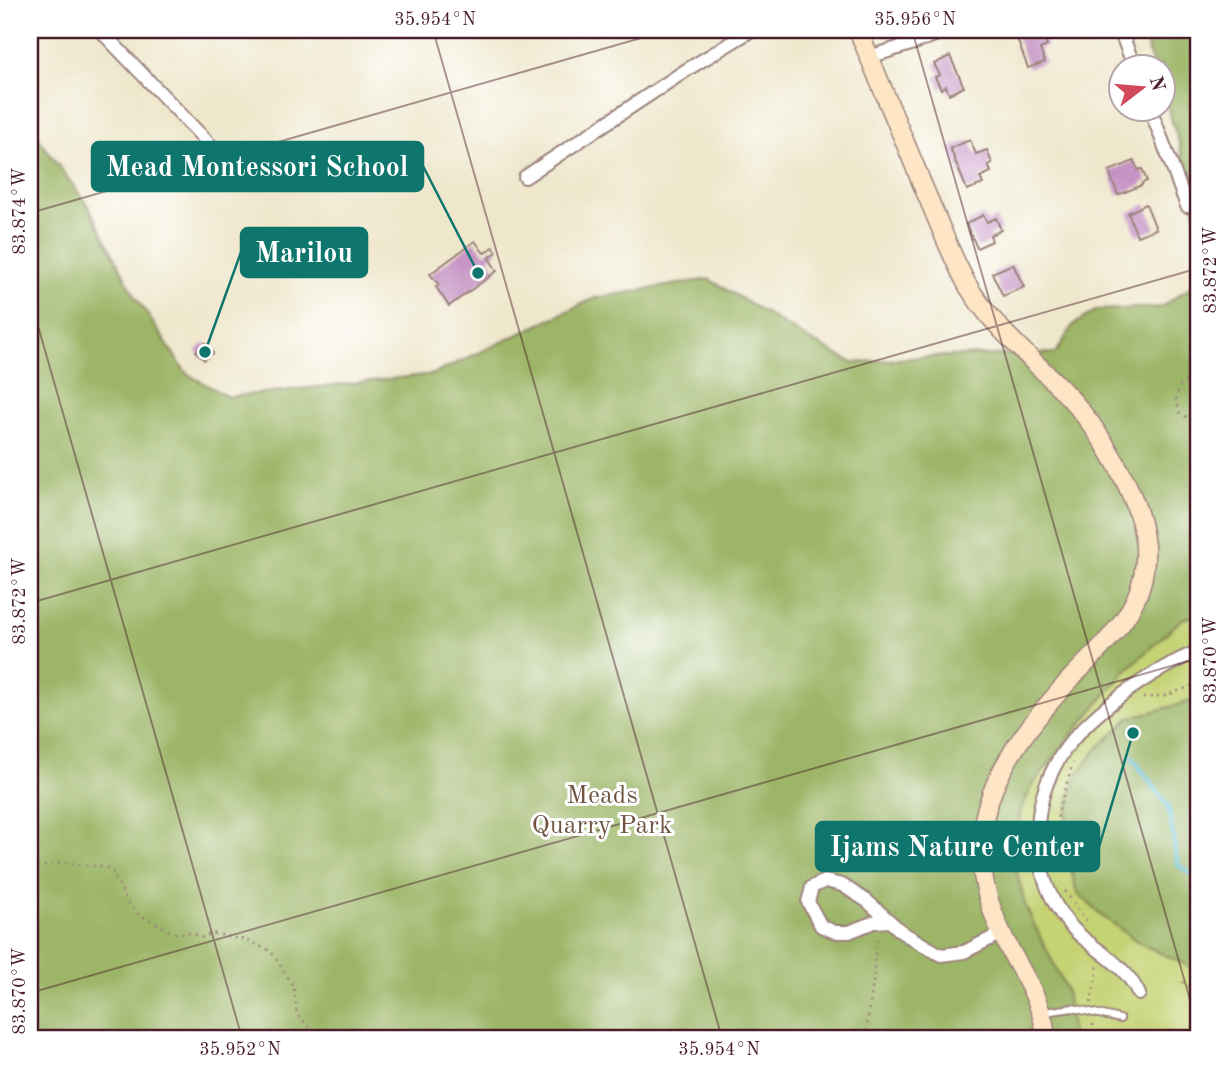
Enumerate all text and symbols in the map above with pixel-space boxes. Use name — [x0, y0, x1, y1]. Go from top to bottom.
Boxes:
text: 35.954°N — [394, 11, 476, 29]
text: 35.956°N — [874, 11, 956, 29]
north arrow — [1106, 52, 1176, 122]
text: N — [1145, 74, 1167, 94]
callout: Mead Montessori School — [92, 142, 423, 191]
text: Mead Montessori School — [106, 155, 409, 183]
text: 83.874°W — [11, 168, 29, 254]
text: 83.872°W — [1202, 227, 1220, 313]
callout: Marilou — [241, 228, 367, 277]
text: Marilou — [255, 241, 353, 269]
text: 83.872°W — [11, 558, 29, 644]
text: 83.870°W — [1202, 617, 1220, 703]
park label: Meads Quarry Park — [532, 783, 672, 839]
callout: Ijams Nature Center — [816, 822, 1099, 871]
text: Ijams Nature Center — [829, 835, 1085, 863]
text: 83.870°W — [11, 948, 29, 1034]
text: 35.952°N — [199, 1041, 281, 1059]
text: 35.954°N — [678, 1041, 760, 1059]

